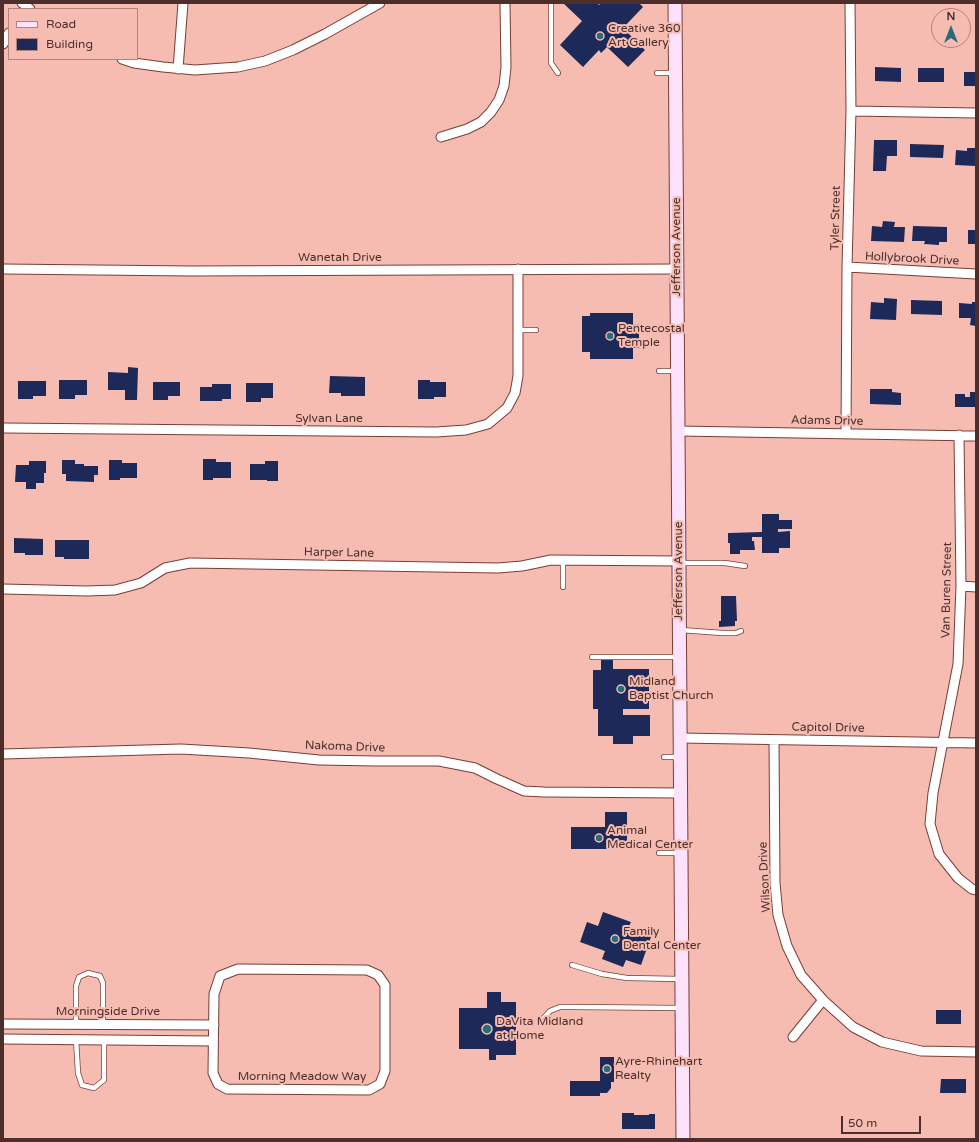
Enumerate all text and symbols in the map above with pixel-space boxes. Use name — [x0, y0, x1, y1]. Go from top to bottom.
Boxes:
legend — [8, 8, 138, 60]
north arrow — [931, 8, 971, 48]
text: N — [947, 10, 955, 23]
text: Road — [46, 17, 76, 31]
place label: Creative 360 Art Gallery — [608, 22, 680, 50]
marker: Creative 360 Art Gallery — [595, 31, 605, 41]
text: Building — [46, 37, 93, 51]
street label: Tyler Street — [828, 186, 844, 250]
street label: Jefferson Avenue — [670, 197, 684, 297]
street label: Hollybrook Drive — [864, 249, 960, 269]
street label: Wanetah Drive — [298, 251, 382, 265]
place label: Pentecostal Temple — [618, 322, 685, 350]
marker: Pentecostal Temple — [605, 331, 615, 341]
street label: Sylvan Lane — [295, 412, 363, 426]
street label: Adams Drive — [791, 413, 863, 429]
street label: Jefferson Avenue — [672, 521, 686, 621]
street label: Van Buren Street — [939, 542, 955, 638]
street label: Harper Lane — [304, 545, 374, 561]
place label: Midland Baptist Church — [629, 675, 714, 703]
marker: Midland Baptist Church — [616, 684, 626, 694]
street label: Capitol Drive — [791, 720, 865, 736]
street label: Nakoma Drive — [305, 738, 385, 756]
place label: Animal Medical Center — [607, 824, 693, 852]
marker: Animal Medical Center — [594, 833, 604, 843]
street label: Wilson Drive — [756, 841, 774, 913]
place label: Family Dental Center — [623, 925, 701, 953]
marker: Family Dental Center — [610, 934, 620, 944]
street label: Morningside Drive — [56, 1005, 160, 1019]
place label: DaVita Midland at Home — [496, 1015, 583, 1043]
marker: DaVita Midland at Home — [481, 1023, 493, 1035]
place label: Ayre-Rhinehart Realty — [615, 1055, 702, 1083]
marker: Ayre-Rhinehart Realty — [602, 1064, 612, 1074]
street label: Morning Meadow Way — [238, 1070, 366, 1084]
scale bar — [843, 1108, 923, 1134]
text: 50 m — [848, 1116, 877, 1130]

